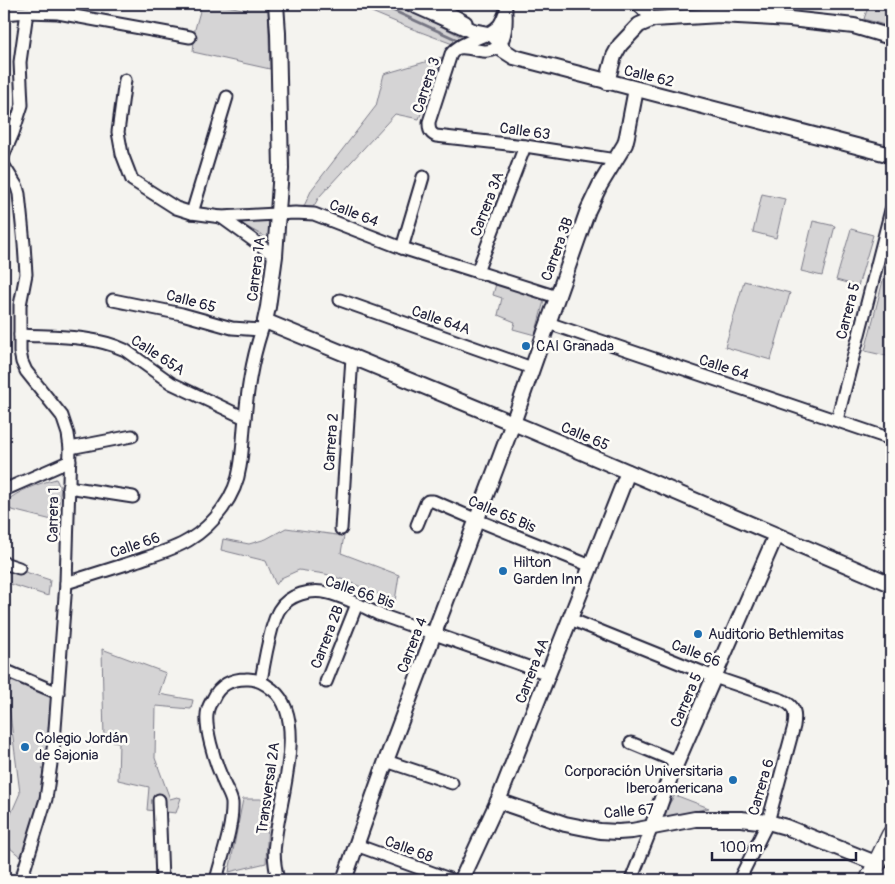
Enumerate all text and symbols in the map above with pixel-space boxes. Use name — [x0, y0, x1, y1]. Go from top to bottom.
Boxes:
street label: Carrera 3 — [408, 55, 444, 116]
street label: Calle 62 — [622, 61, 676, 92]
street label: Calle 63 — [498, 119, 552, 144]
street label: Carrera 3A — [466, 169, 509, 239]
street label: Calle 64 — [326, 195, 382, 232]
street label: Carrera 3B — [537, 215, 578, 284]
street label: Carrera 1A — [243, 235, 270, 303]
street label: Carrera 5 — [832, 281, 865, 341]
street label: Calle 65 — [164, 286, 218, 317]
street label: Calle 64A — [409, 302, 473, 340]
street label: Calle 65A — [127, 331, 189, 380]
place label: CAI Granada — [536, 337, 614, 356]
marker: CAI Granada — [520, 340, 532, 352]
street label: Calle 64 — [696, 350, 752, 385]
street label: Carrera 2 — [320, 412, 343, 472]
street label: Calle 65 — [558, 418, 612, 455]
street label: Carrera 1 — [44, 487, 63, 543]
street label: Calle 65 Bis — [465, 492, 539, 537]
street label: Calle 66 — [108, 528, 163, 563]
place label: Hilton Garden Inn — [513, 553, 583, 589]
marker: Hilton Garden Inn — [497, 565, 509, 577]
street label: Calle 66 Bis — [322, 572, 398, 613]
street label: Carrera 2B — [307, 603, 348, 672]
street label: Carrera 4 — [393, 614, 432, 676]
place label: Auditorio Bethlemitas — [708, 625, 844, 644]
marker: Auditorio Bethlemitas — [692, 628, 704, 640]
street label: Calle 66 — [668, 635, 723, 672]
street label: Carrera 4A — [511, 636, 554, 706]
street label: Carrera 5 — [666, 670, 706, 730]
place label: Colegio Jordán de Sajonia — [35, 729, 128, 765]
marker: Colegio Jordán de Sajonia — [19, 741, 31, 753]
street label: Transversal 2A — [253, 741, 284, 835]
street label: Carrera 6 — [744, 756, 779, 818]
place label: Corporación Universitaria Iberoamericana — [564, 762, 723, 798]
marker: Corporación Universitaria Iberoamericana — [727, 774, 739, 786]
street label: Calle 67 — [603, 800, 655, 823]
scale bar — [712, 829, 856, 861]
street label: Calle 68 — [382, 832, 436, 867]
text: 100 m — [720, 838, 763, 857]

